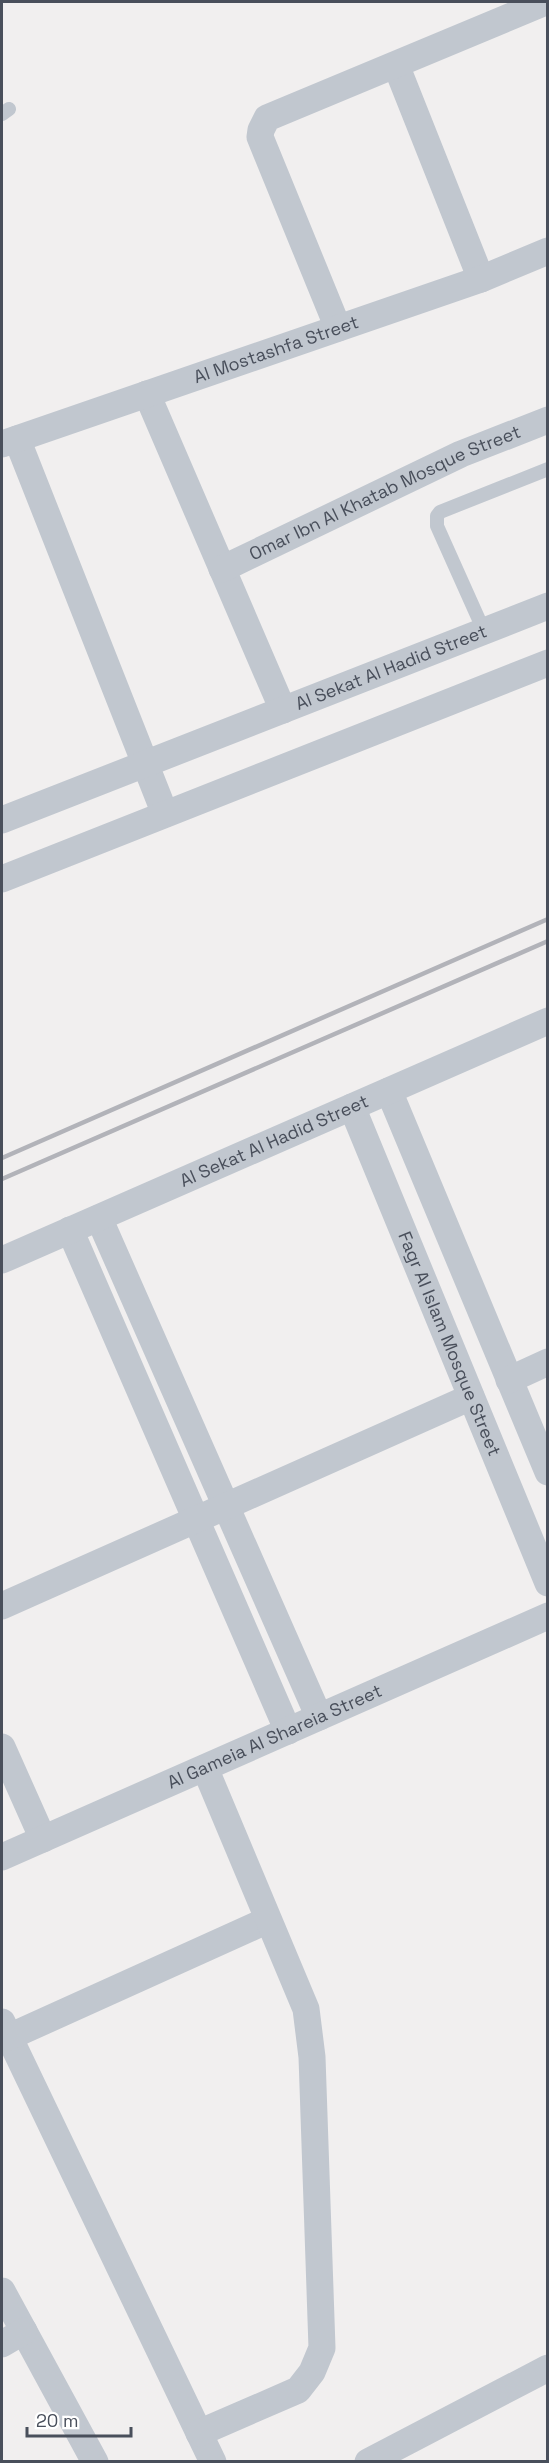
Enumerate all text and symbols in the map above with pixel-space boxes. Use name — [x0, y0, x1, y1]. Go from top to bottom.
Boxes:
street label: Al Mostashfa Street — [190, 310, 362, 388]
street label: Omar Ibn Al Khatab Mosque Street — [245, 420, 524, 565]
street label: Al Sekat Al Hadid Street — [292, 619, 490, 715]
street label: Al Sekat Al Hadid Street — [176, 1089, 372, 1192]
street label: Fagr Al Islam Mosque Street — [393, 1228, 506, 1459]
street label: Al Gameia Al Shareia Street — [163, 1679, 385, 1794]
scale bar — [27, 2400, 130, 2438]
text: 20 m — [36, 2409, 79, 2432]

